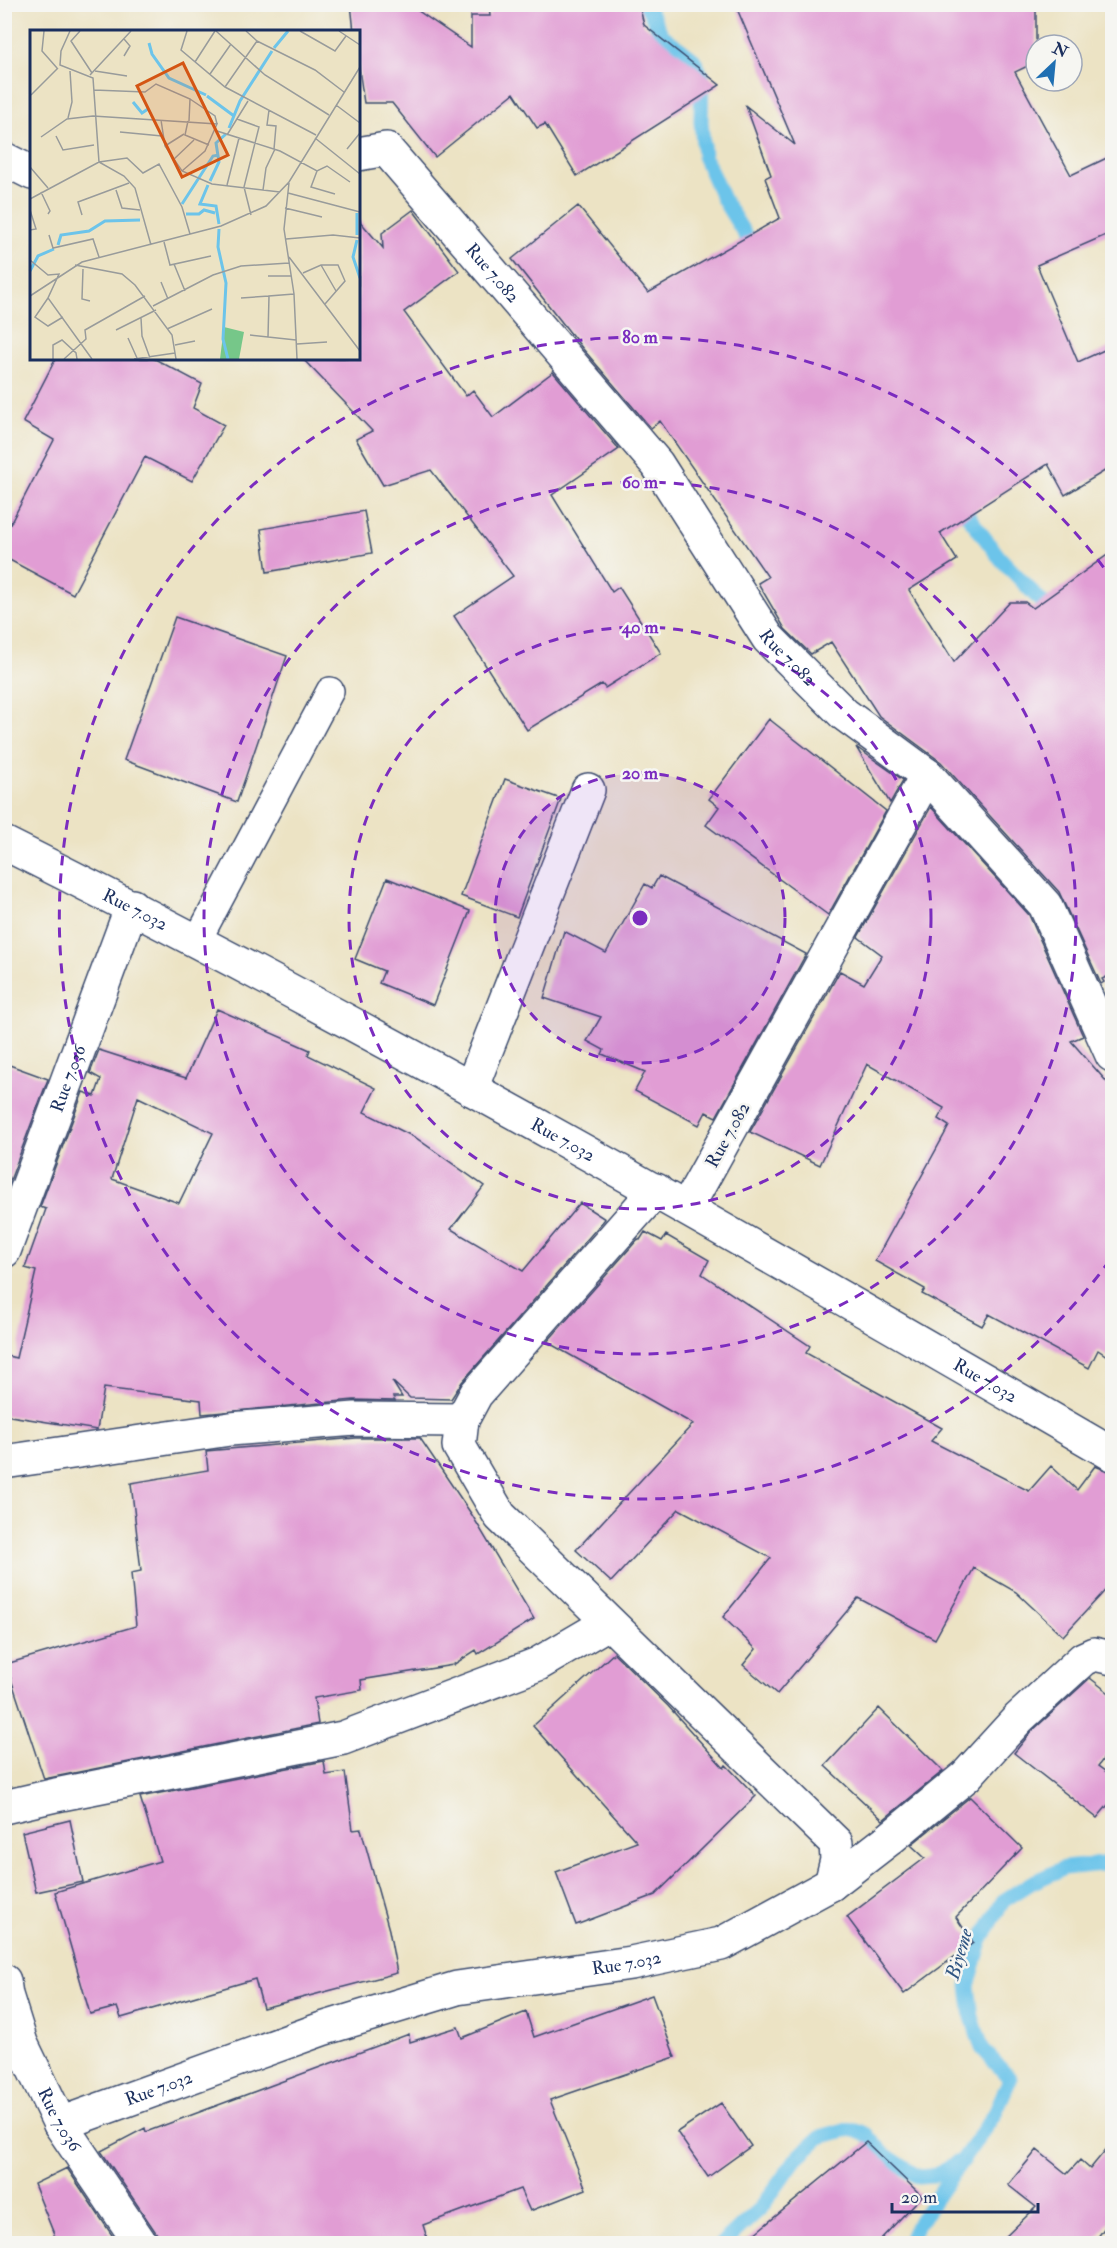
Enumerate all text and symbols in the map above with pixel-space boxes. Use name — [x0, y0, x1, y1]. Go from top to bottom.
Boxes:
inset map — [30, 30, 360, 360]
north arrow — [1024, 33, 1084, 93]
text: N — [1048, 38, 1072, 63]
street label: Rue 7.082 — [461, 238, 525, 308]
text: 80 m — [622, 326, 659, 349]
text: 60 m — [622, 471, 659, 494]
text: 40 m — [621, 616, 659, 639]
street label: Rue 7.082 — [754, 625, 821, 691]
text: 20 m — [622, 762, 659, 785]
street label: Rue 7.032 — [99, 883, 172, 936]
centre of rings — [630, 908, 650, 928]
street label: Rue 7.036 — [45, 1041, 91, 1115]
street label: Rue 7.082 — [701, 1098, 755, 1172]
street label: Rue 7.032 — [527, 1113, 599, 1167]
street label: Rue 7.032 — [949, 1353, 1021, 1408]
water label: Biyeme — [940, 1925, 978, 1983]
street label: Rue 7.032 — [590, 1945, 663, 1980]
street label: Rue 7.032 — [122, 2065, 196, 2111]
street label: Rue 7.036 — [33, 2084, 87, 2157]
scale bar — [892, 2176, 1038, 2214]
text: 20 m — [901, 2186, 937, 2209]

